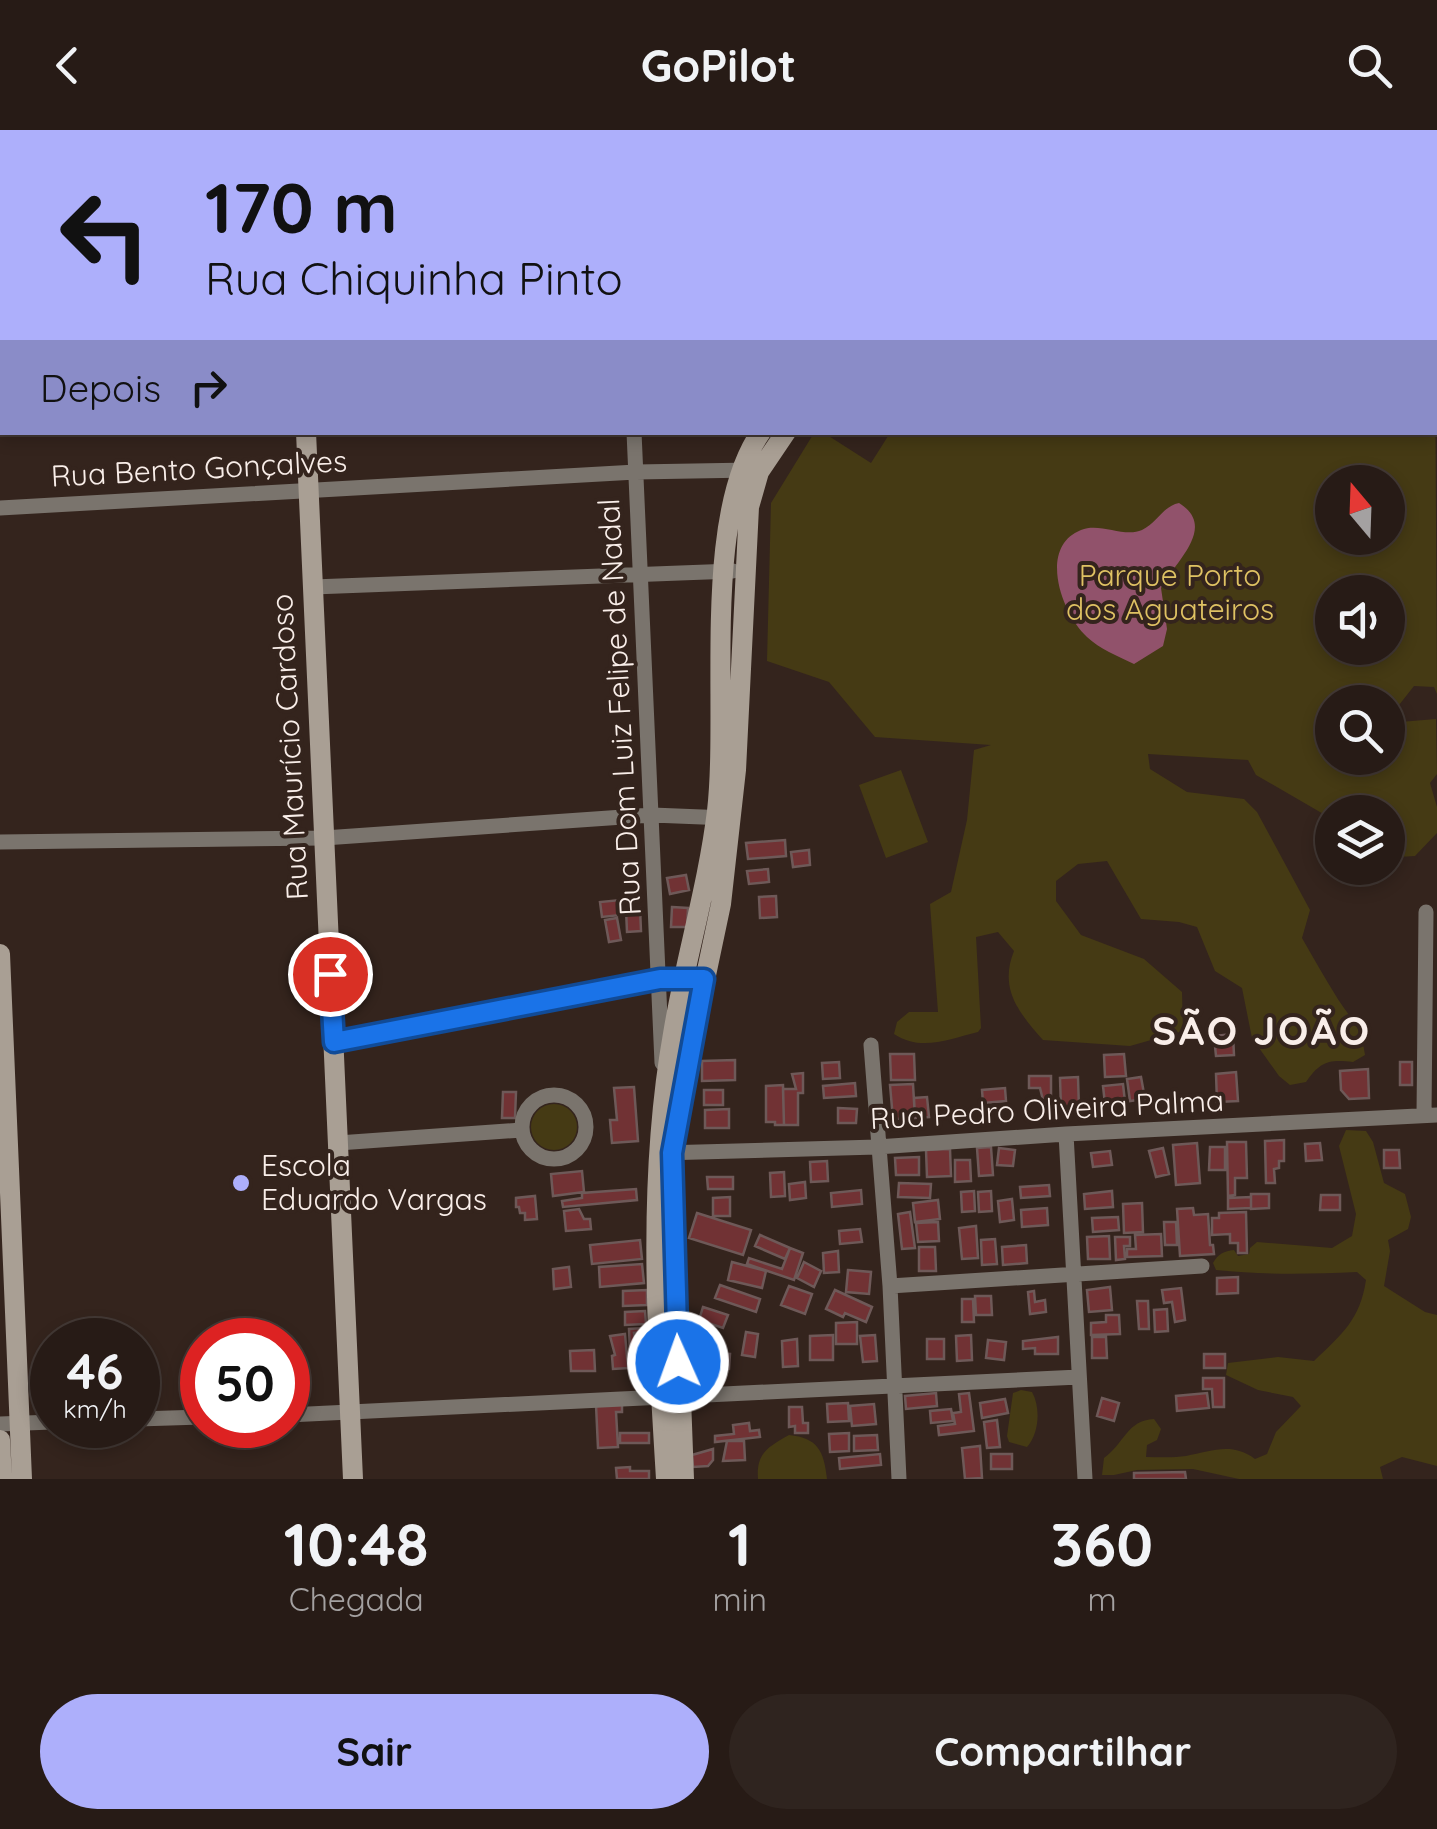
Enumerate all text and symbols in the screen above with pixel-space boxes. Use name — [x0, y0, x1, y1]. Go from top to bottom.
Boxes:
text: GoPilot — [641, 37, 796, 93]
icon: back — [40, 38, 95, 93]
icon: search — [1342, 38, 1397, 93]
text: 170 m — [205, 163, 398, 251]
icon: left — [40, 170, 170, 300]
text: Rua Chiquinha Pinto — [205, 250, 623, 306]
icon: right — [181, 360, 236, 415]
text: Depois — [40, 364, 161, 412]
street label: Rua Bento Gonçalves — [50, 441, 348, 495]
north arrow — [1315, 465, 1405, 555]
map controls — [1315, 465, 1405, 885]
street label: Rua Dom Luiz Felipe de Nadal — [589, 498, 649, 916]
park label: Parque Porto dos Aguateiros — [1066, 556, 1274, 628]
button: sound — [1315, 575, 1405, 665]
street label: Rua Maurício Cardoso — [262, 593, 316, 901]
button: search — [1315, 685, 1405, 775]
button: layers — [1315, 795, 1405, 885]
pin — [288, 932, 373, 1017]
icon: arrive — [303, 947, 358, 1002]
district label: SÃO JOÃO — [1152, 1005, 1372, 1055]
street label: Rua Pedro Oliveira Palma — [869, 1081, 1225, 1137]
place label: Escola Eduardo Vargas — [261, 1146, 487, 1218]
marker: Escola Eduardo Vargas — [230, 1172, 252, 1194]
position arrow — [626, 1310, 730, 1414]
speed limit sign: 50 — [180, 1318, 310, 1448]
text: 46 — [66, 1339, 124, 1402]
text: km/h — [63, 1393, 127, 1424]
text: 10:48 — [284, 1506, 429, 1581]
text: 1 — [728, 1506, 751, 1581]
text: 360 — [1051, 1506, 1153, 1581]
text: Chegada — [289, 1579, 424, 1619]
text: min — [712, 1579, 767, 1619]
text: m — [1087, 1579, 1117, 1619]
button: Sair — [40, 1694, 709, 1809]
button: Compartilhar — [729, 1694, 1397, 1809]

